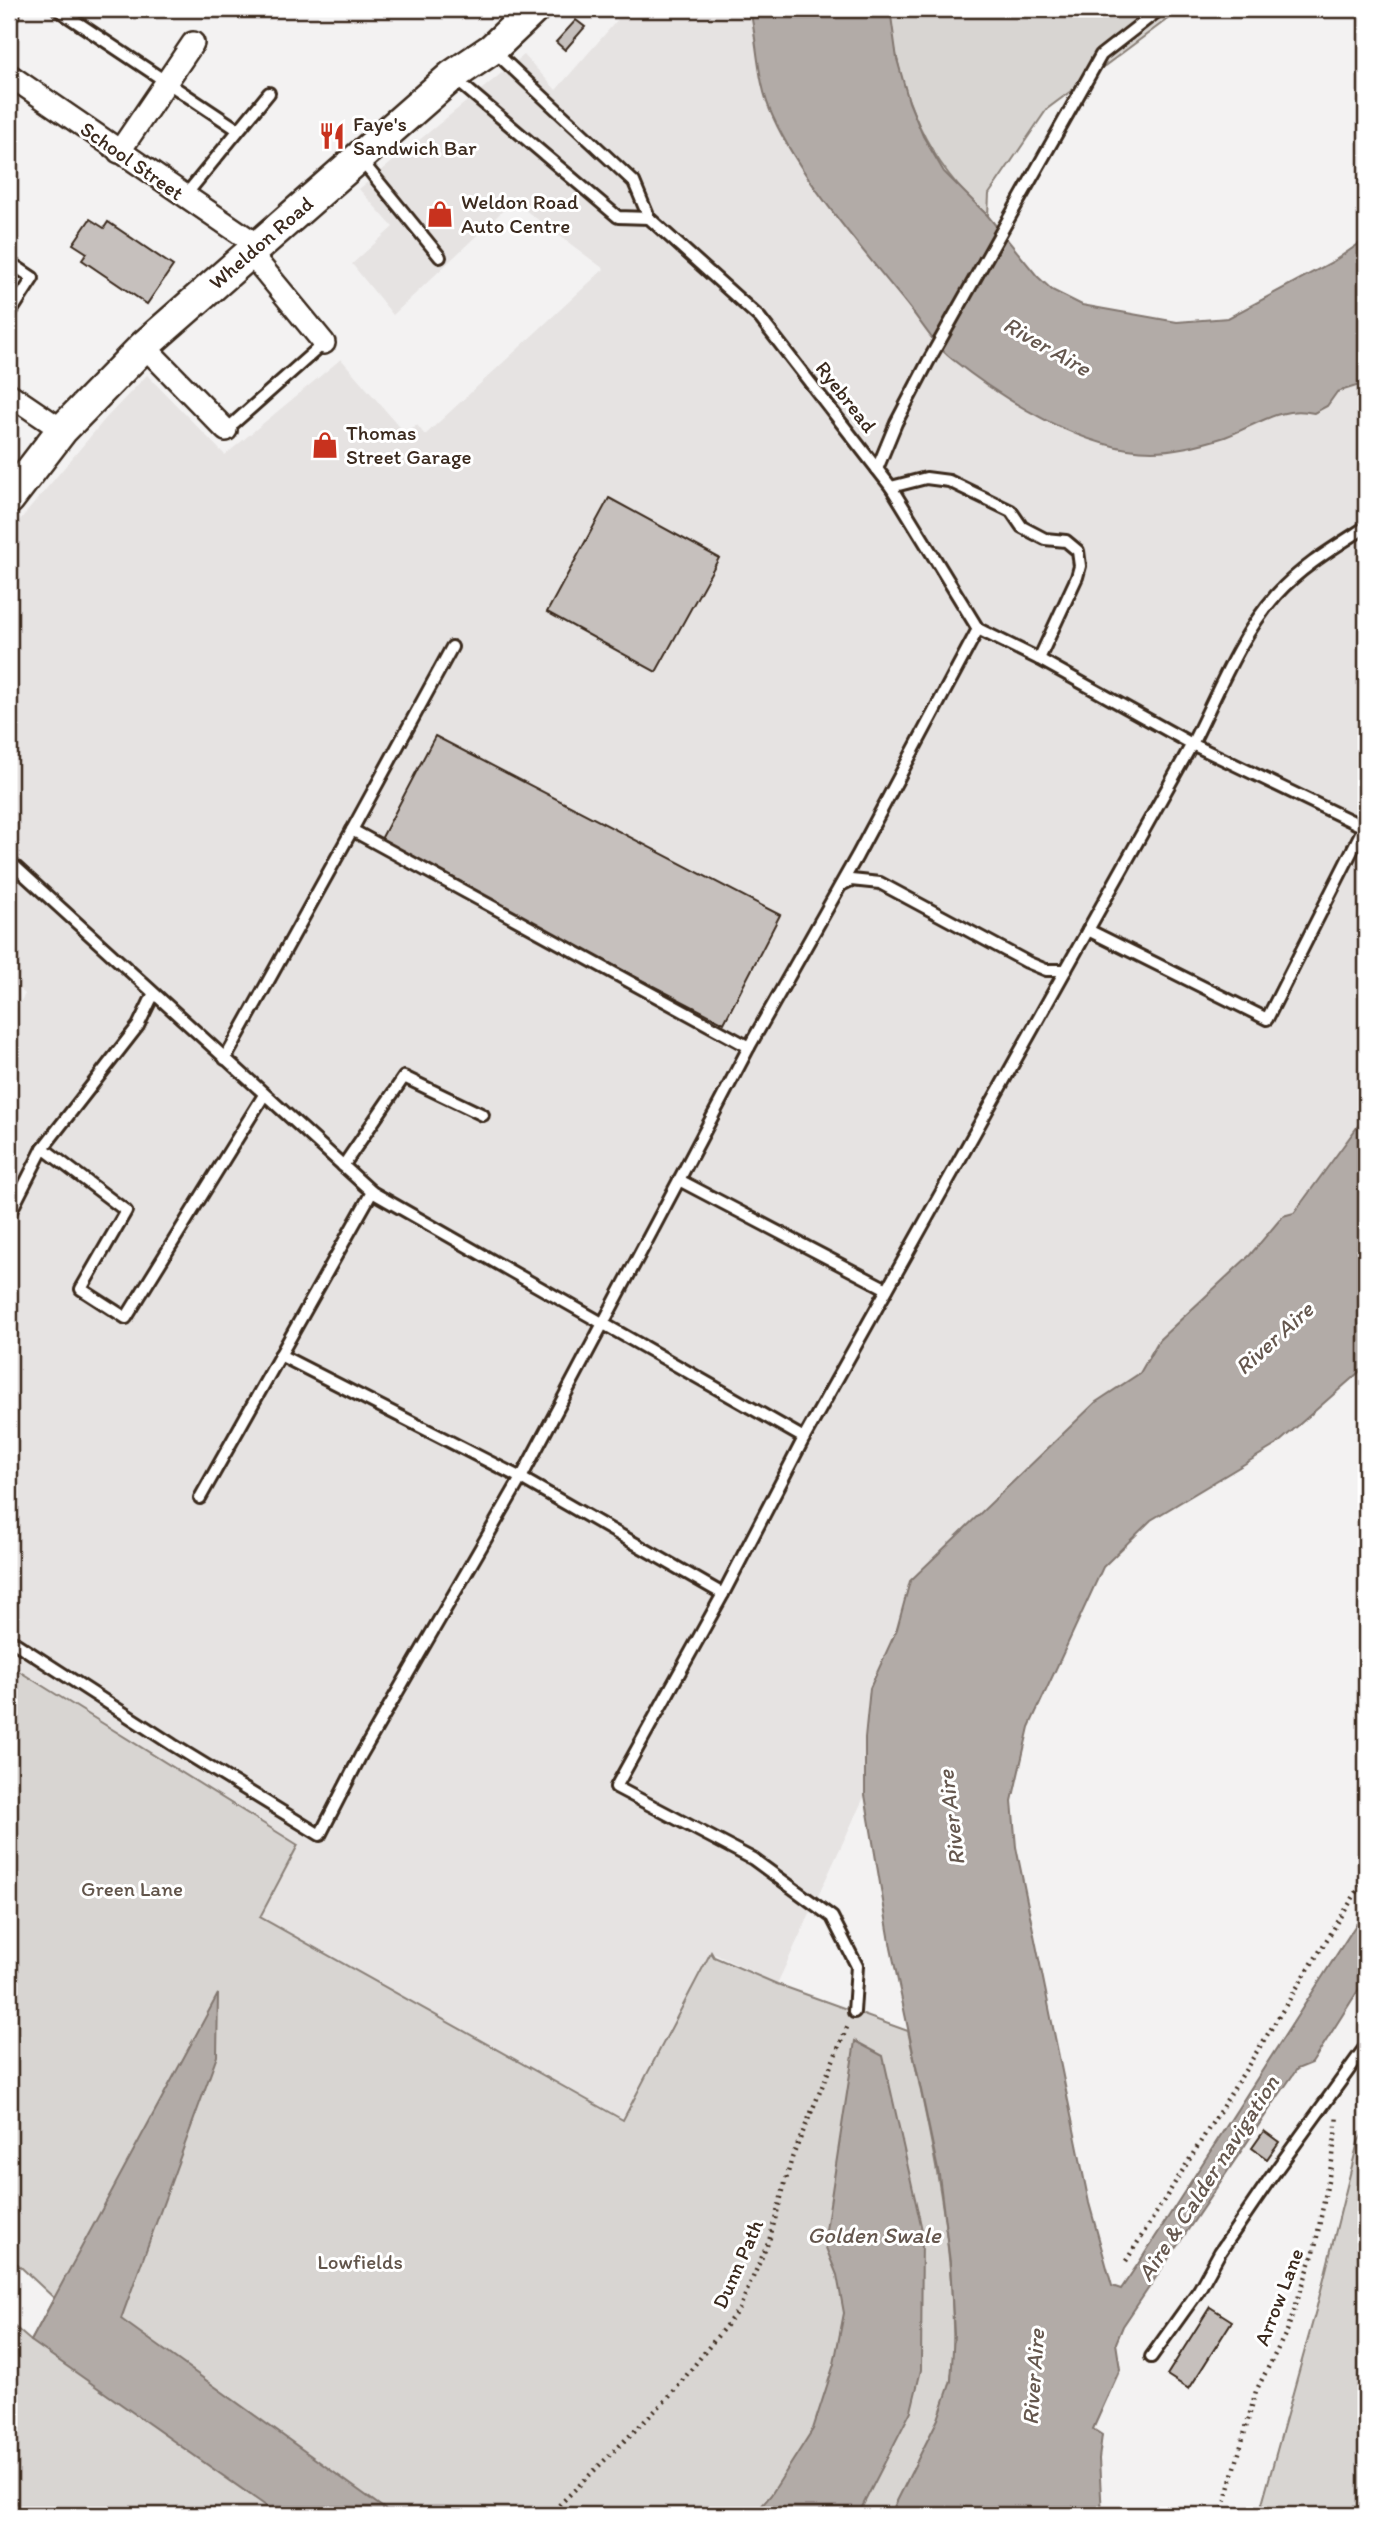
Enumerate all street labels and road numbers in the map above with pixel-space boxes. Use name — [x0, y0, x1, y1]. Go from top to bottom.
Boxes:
street label: School Street — [76, 116, 189, 205]
street label: Wheldon Road — [204, 191, 318, 295]
street label: Ryebread — [811, 356, 882, 438]
street label: Dunn Path — [707, 2215, 769, 2312]
street label: Arrow Lane — [1249, 2245, 1309, 2349]

